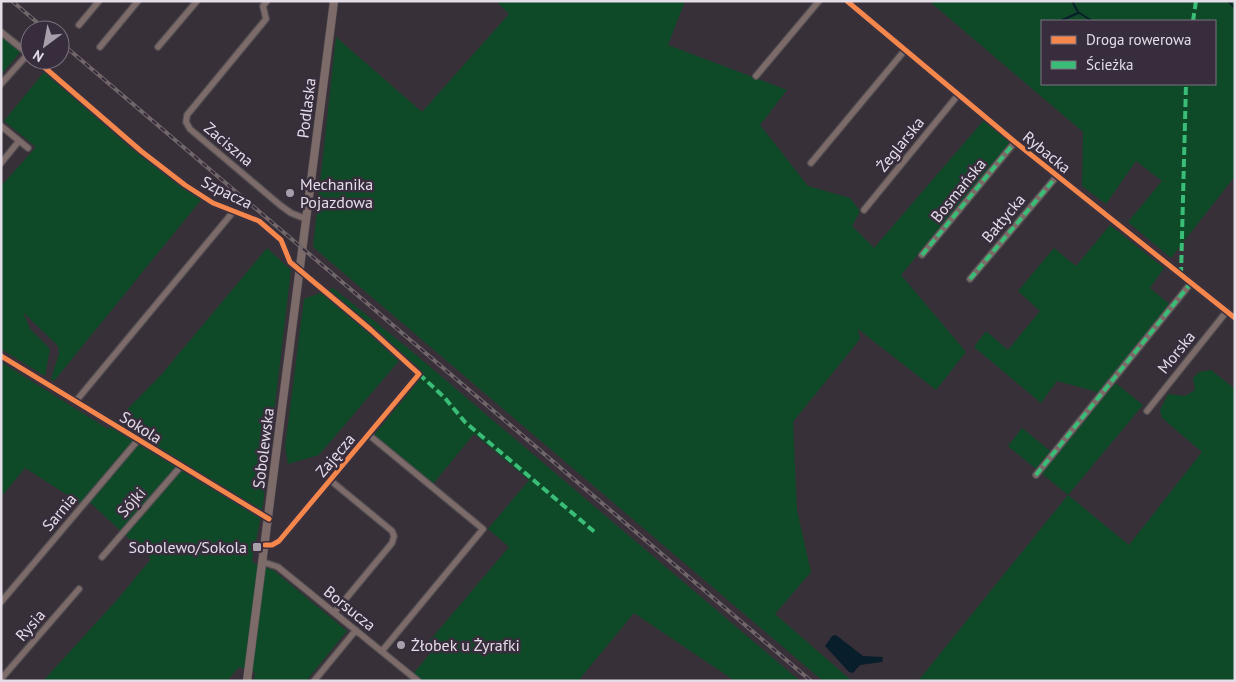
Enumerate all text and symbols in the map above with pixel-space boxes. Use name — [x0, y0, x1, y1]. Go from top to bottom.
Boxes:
north arrow — [20, 20, 70, 70]
legend — [1041, 20, 1216, 85]
text: Droga rowerowa — [1086, 30, 1191, 49]
text: N — [29, 46, 47, 66]
text: Ścieżka — [1086, 55, 1134, 74]
street label: Podlaska — [292, 77, 320, 139]
street label: Żeglarska — [872, 113, 928, 175]
street label: Zaciszna — [200, 118, 258, 170]
street label: Rybacka — [1019, 127, 1075, 177]
street label: Bosmańska — [926, 154, 990, 226]
street label: Szpacza — [198, 171, 256, 213]
place label: Mechanika Pojazdowa — [300, 174, 373, 212]
marker: Mechanika Pojazdowa — [284, 187, 296, 199]
street label: Bałtycka — [977, 190, 1029, 246]
street label: Morska — [1153, 327, 1199, 377]
street label: Sokola — [116, 406, 166, 448]
street label: Sobolewska — [248, 407, 278, 489]
street label: Zajęcza — [311, 429, 359, 481]
street label: Sójki — [113, 483, 149, 521]
street label: Sarnia — [38, 489, 80, 535]
place label: Sobolewo/Sokola — [129, 537, 247, 557]
marker: Sobolewo/Sokola — [251, 541, 263, 553]
street label: Borsucza — [320, 581, 380, 635]
street label: Rysia — [11, 605, 49, 645]
place label: Żłobek u Żyrafki — [411, 635, 520, 655]
marker: Żłobek u Żyrafki — [395, 639, 407, 651]

